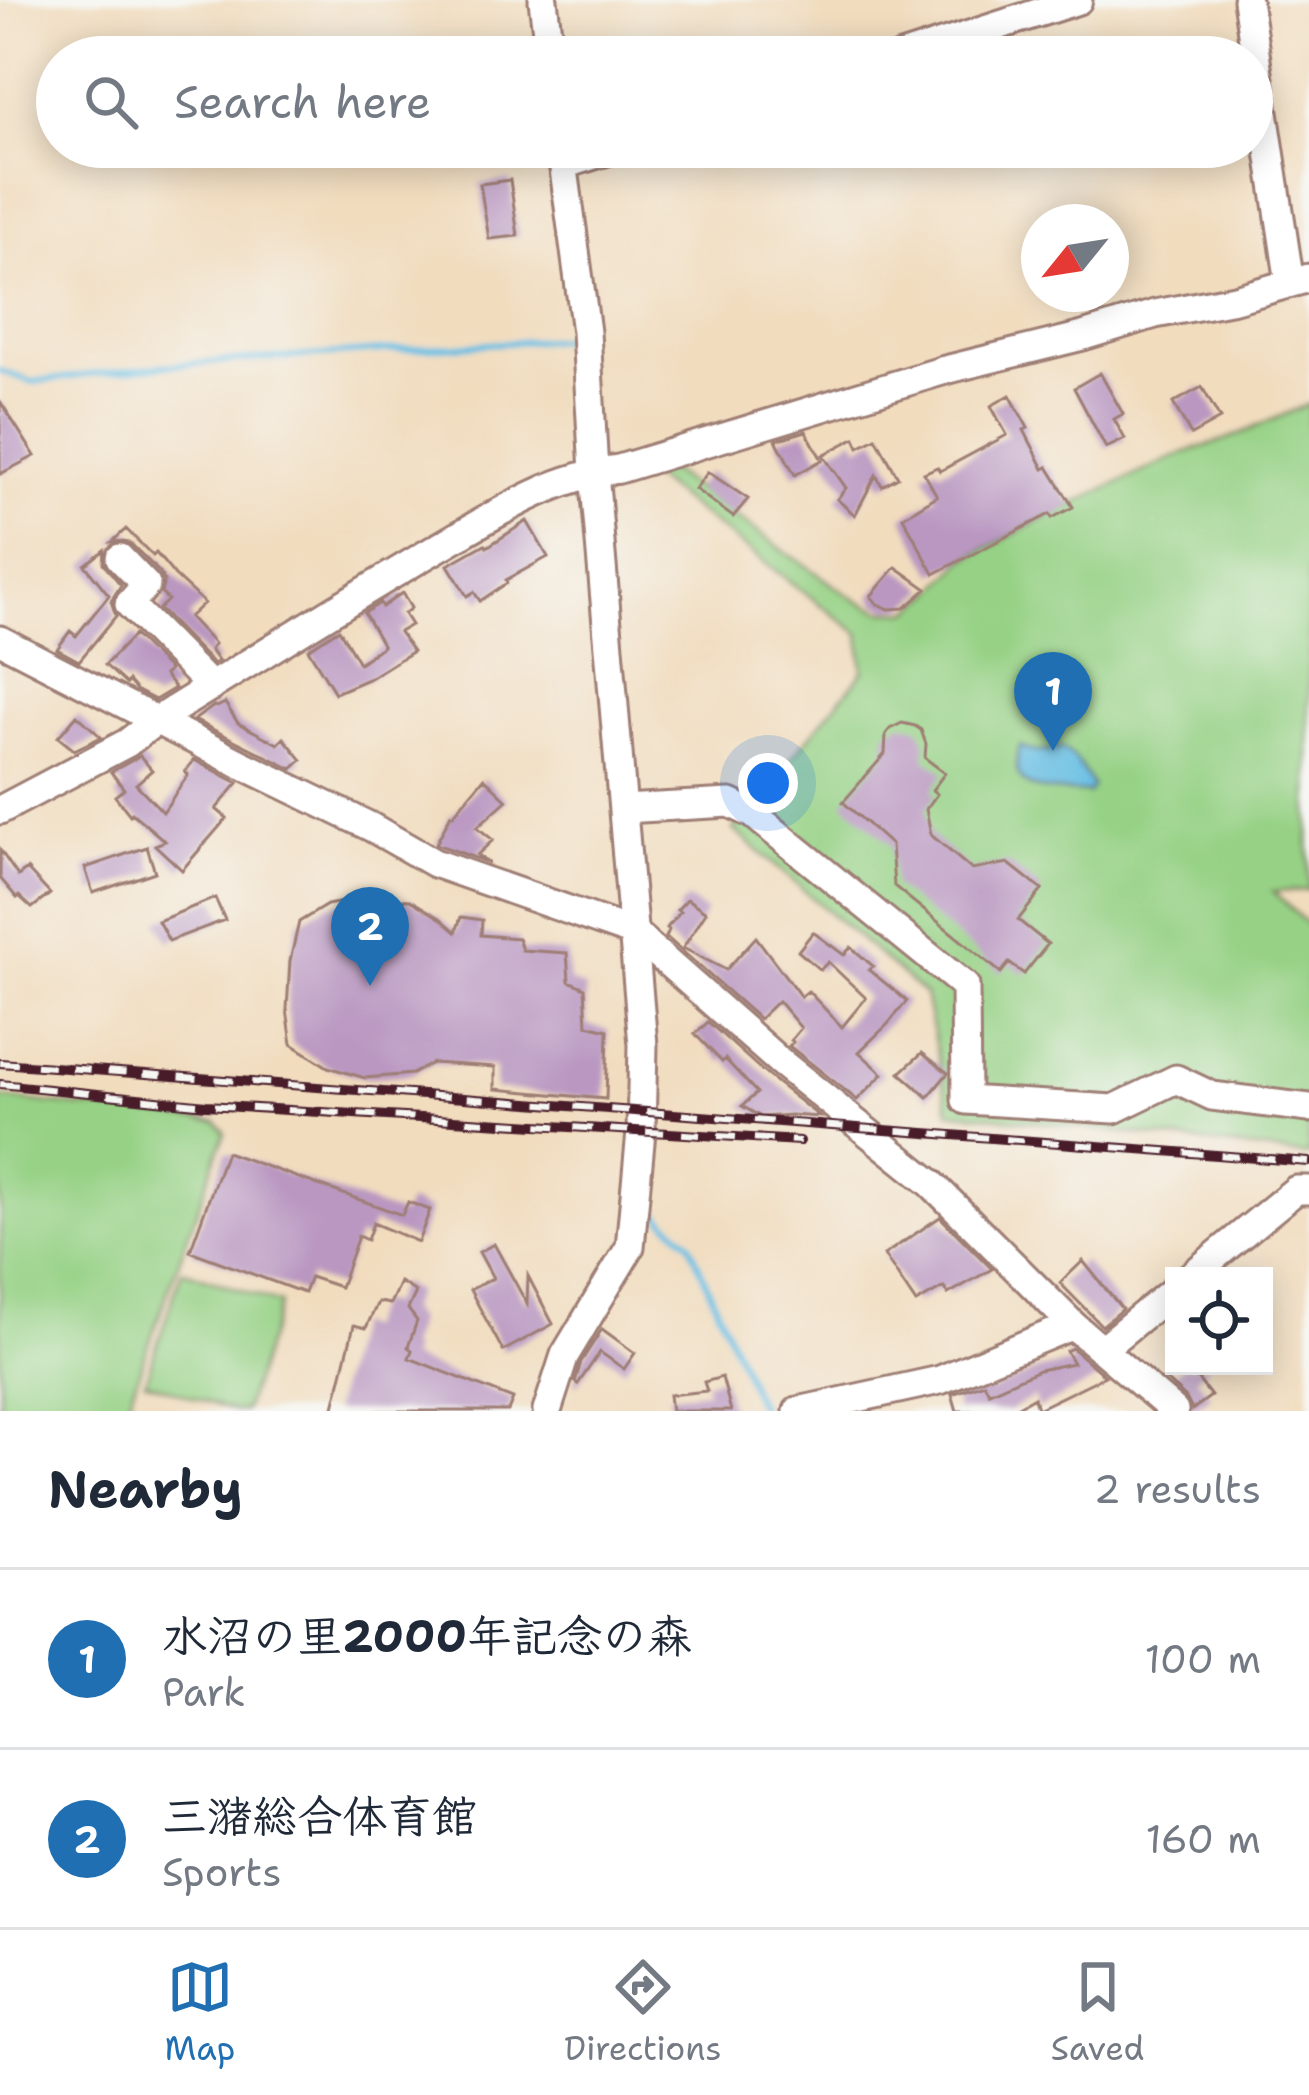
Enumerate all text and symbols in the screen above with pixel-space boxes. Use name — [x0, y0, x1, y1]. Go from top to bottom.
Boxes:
search box — [36, 36, 1273, 168]
icon: search — [78, 69, 144, 135]
text: Search here — [174, 72, 431, 132]
north arrow — [1021, 204, 1129, 312]
pin: 1 — [1014, 652, 1092, 751]
your location — [738, 753, 798, 813]
pin: 2 — [331, 887, 409, 986]
map controls — [1165, 1267, 1273, 1375]
button: locate — [1165, 1267, 1273, 1375]
text: Nearby — [48, 1455, 243, 1523]
text: 2 results — [1094, 1463, 1261, 1515]
text: 水沼の里2000年記念の森 — [162, 1606, 692, 1666]
text: 1 — [78, 1633, 96, 1685]
text: 100 m — [1145, 1633, 1261, 1685]
text: Park — [162, 1666, 246, 1718]
text: 三潴総合体育館 — [162, 1786, 477, 1846]
text: 2 — [73, 1813, 101, 1865]
text: 160 m — [1146, 1813, 1261, 1865]
text: Sports — [162, 1846, 282, 1898]
tab: Map — [165, 1954, 235, 2071]
tab: Directions — [564, 1954, 722, 2071]
tab: Saved — [1051, 1954, 1144, 2071]

